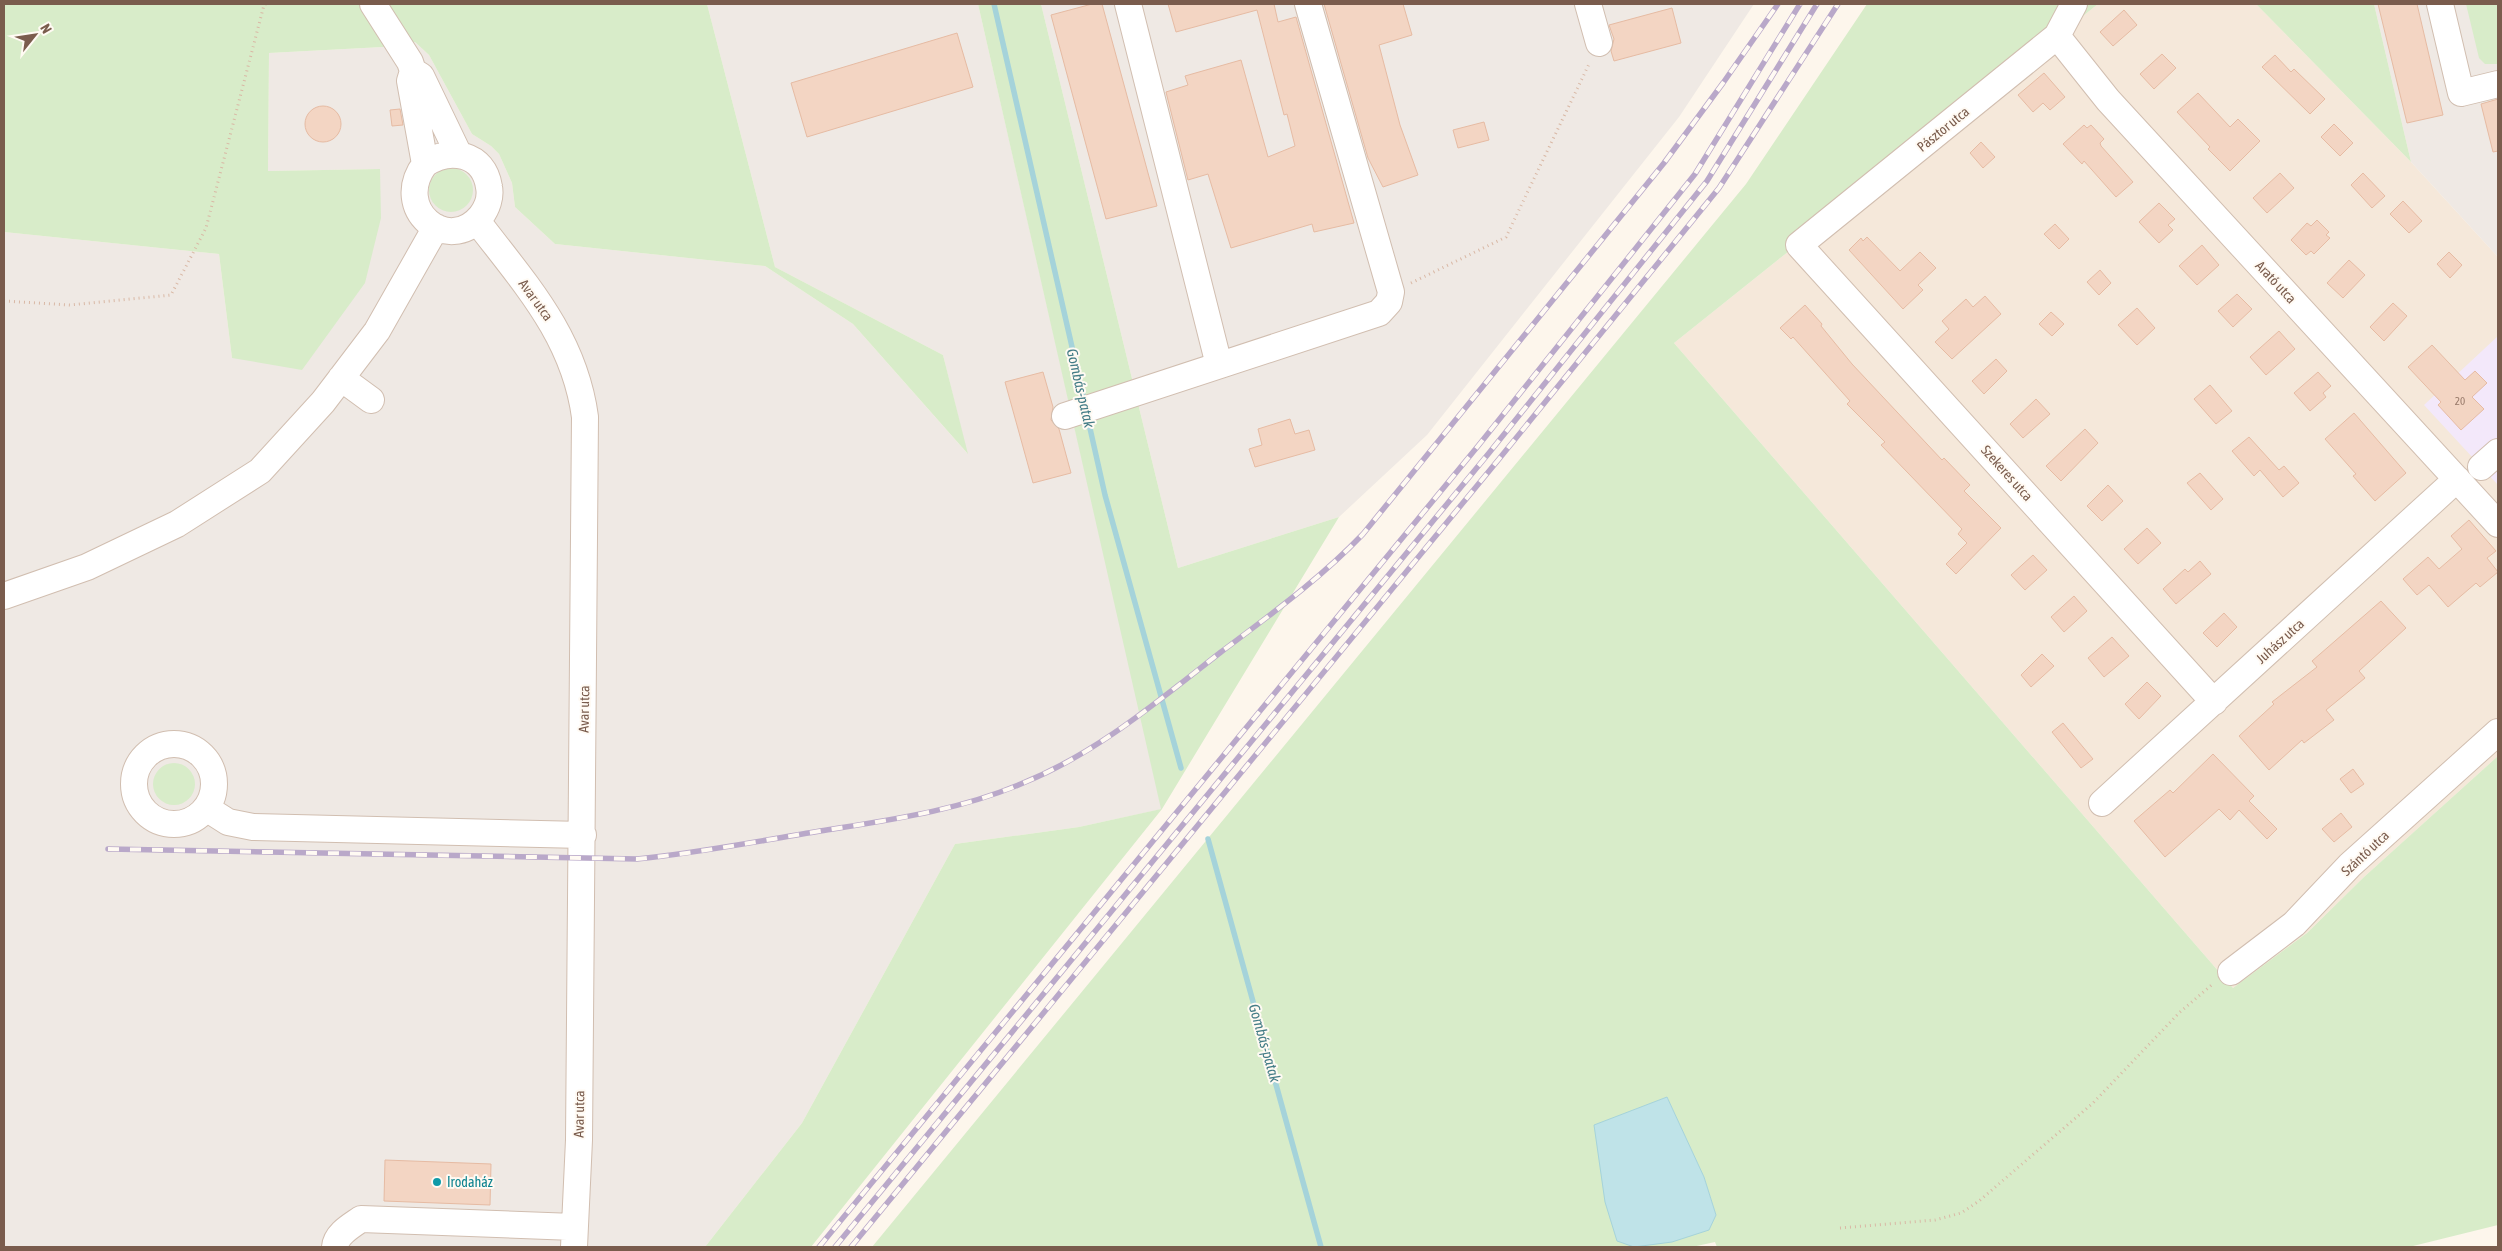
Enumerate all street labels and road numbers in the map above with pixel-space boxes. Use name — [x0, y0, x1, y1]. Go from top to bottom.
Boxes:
street label: Pásztor utca — [1914, 103, 1972, 155]
street label: Arató utca — [2252, 258, 2300, 306]
street label: Avar utca — [516, 276, 556, 324]
street label: Szekeres utca — [1978, 442, 2036, 504]
street label: Juhász utca — [2253, 615, 2307, 667]
street label: Avar utca — [576, 685, 592, 733]
street label: Szántó utca — [2338, 827, 2392, 879]
street label: Avar utca — [571, 1090, 587, 1138]

